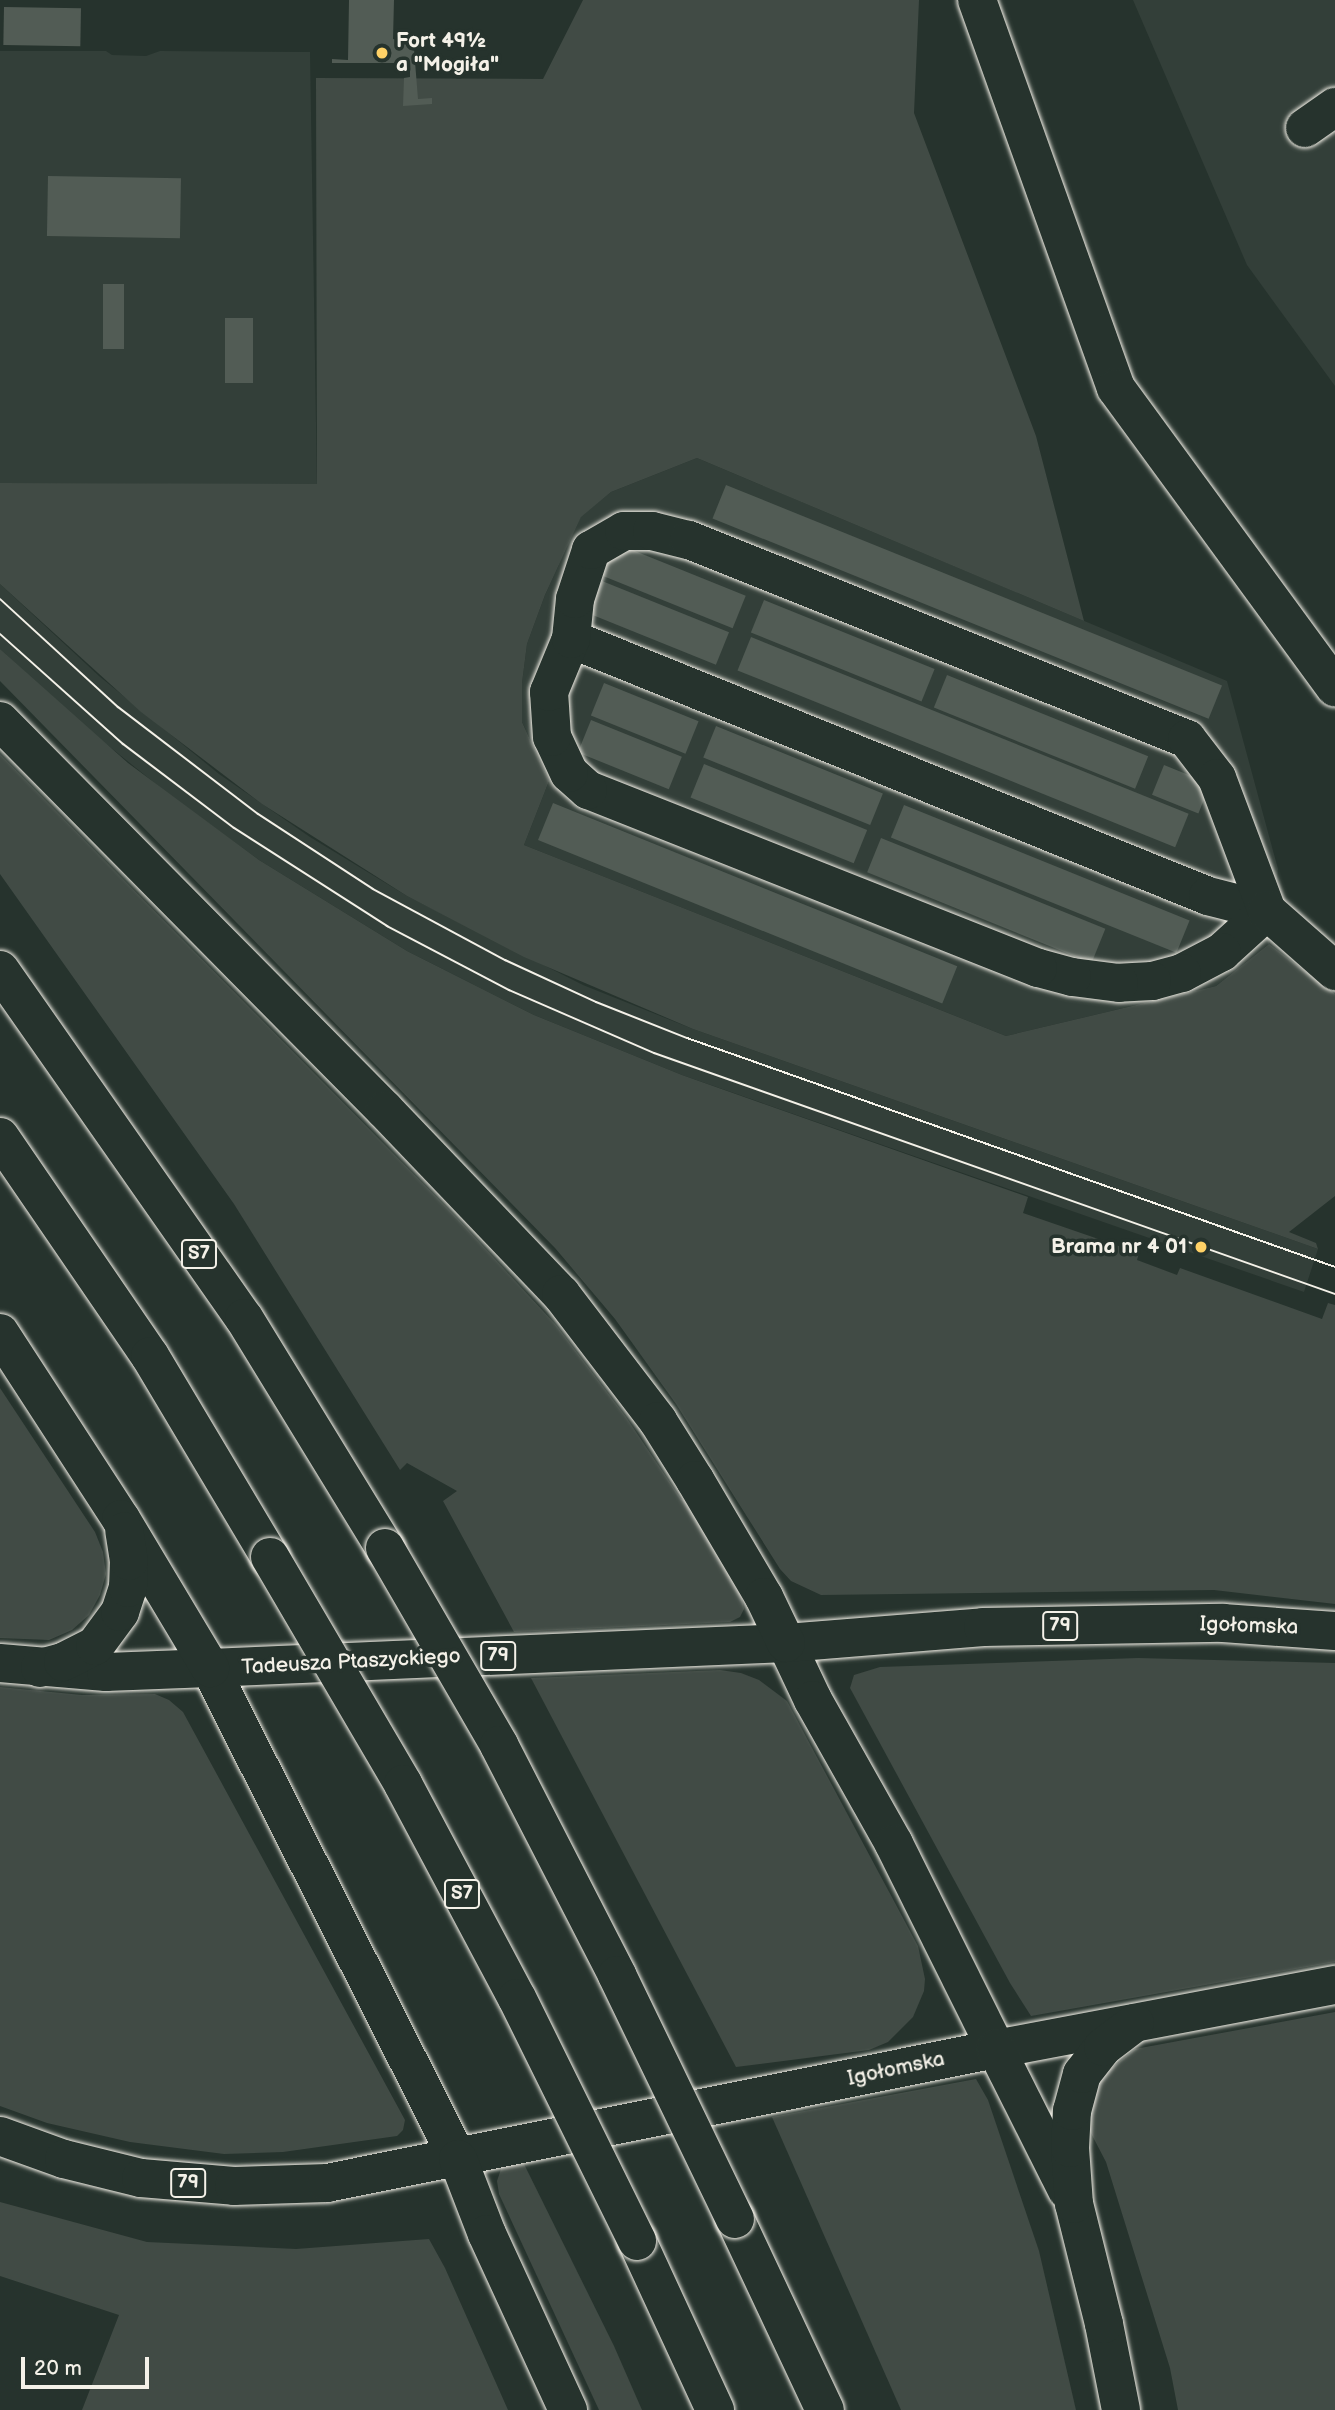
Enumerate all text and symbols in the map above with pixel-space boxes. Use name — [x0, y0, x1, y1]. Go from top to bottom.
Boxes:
place label: Fort 49½ a "Mogiła" — [396, 28, 499, 78]
marker: Fort 49½ a "Mogiła" — [374, 45, 390, 61]
place label: Brama nr 4 01 — [1051, 1234, 1187, 1260]
road number: S7 — [180, 1238, 218, 1270]
marker: Brama nr 4 01 — [1193, 1239, 1209, 1255]
road number: 79 — [1041, 1610, 1079, 1642]
street label: Igołomska — [1199, 1612, 1299, 1640]
road number: 79 — [479, 1640, 517, 1672]
street label: Tadeusza Ptaszyckiego — [241, 1644, 461, 1680]
road number: S7 — [443, 1878, 481, 1910]
street label: Igołomska — [845, 2046, 947, 2092]
road number: 79 — [169, 2168, 207, 2198]
scale bar — [24, 2344, 152, 2388]
text: 20 m — [34, 2356, 82, 2381]

